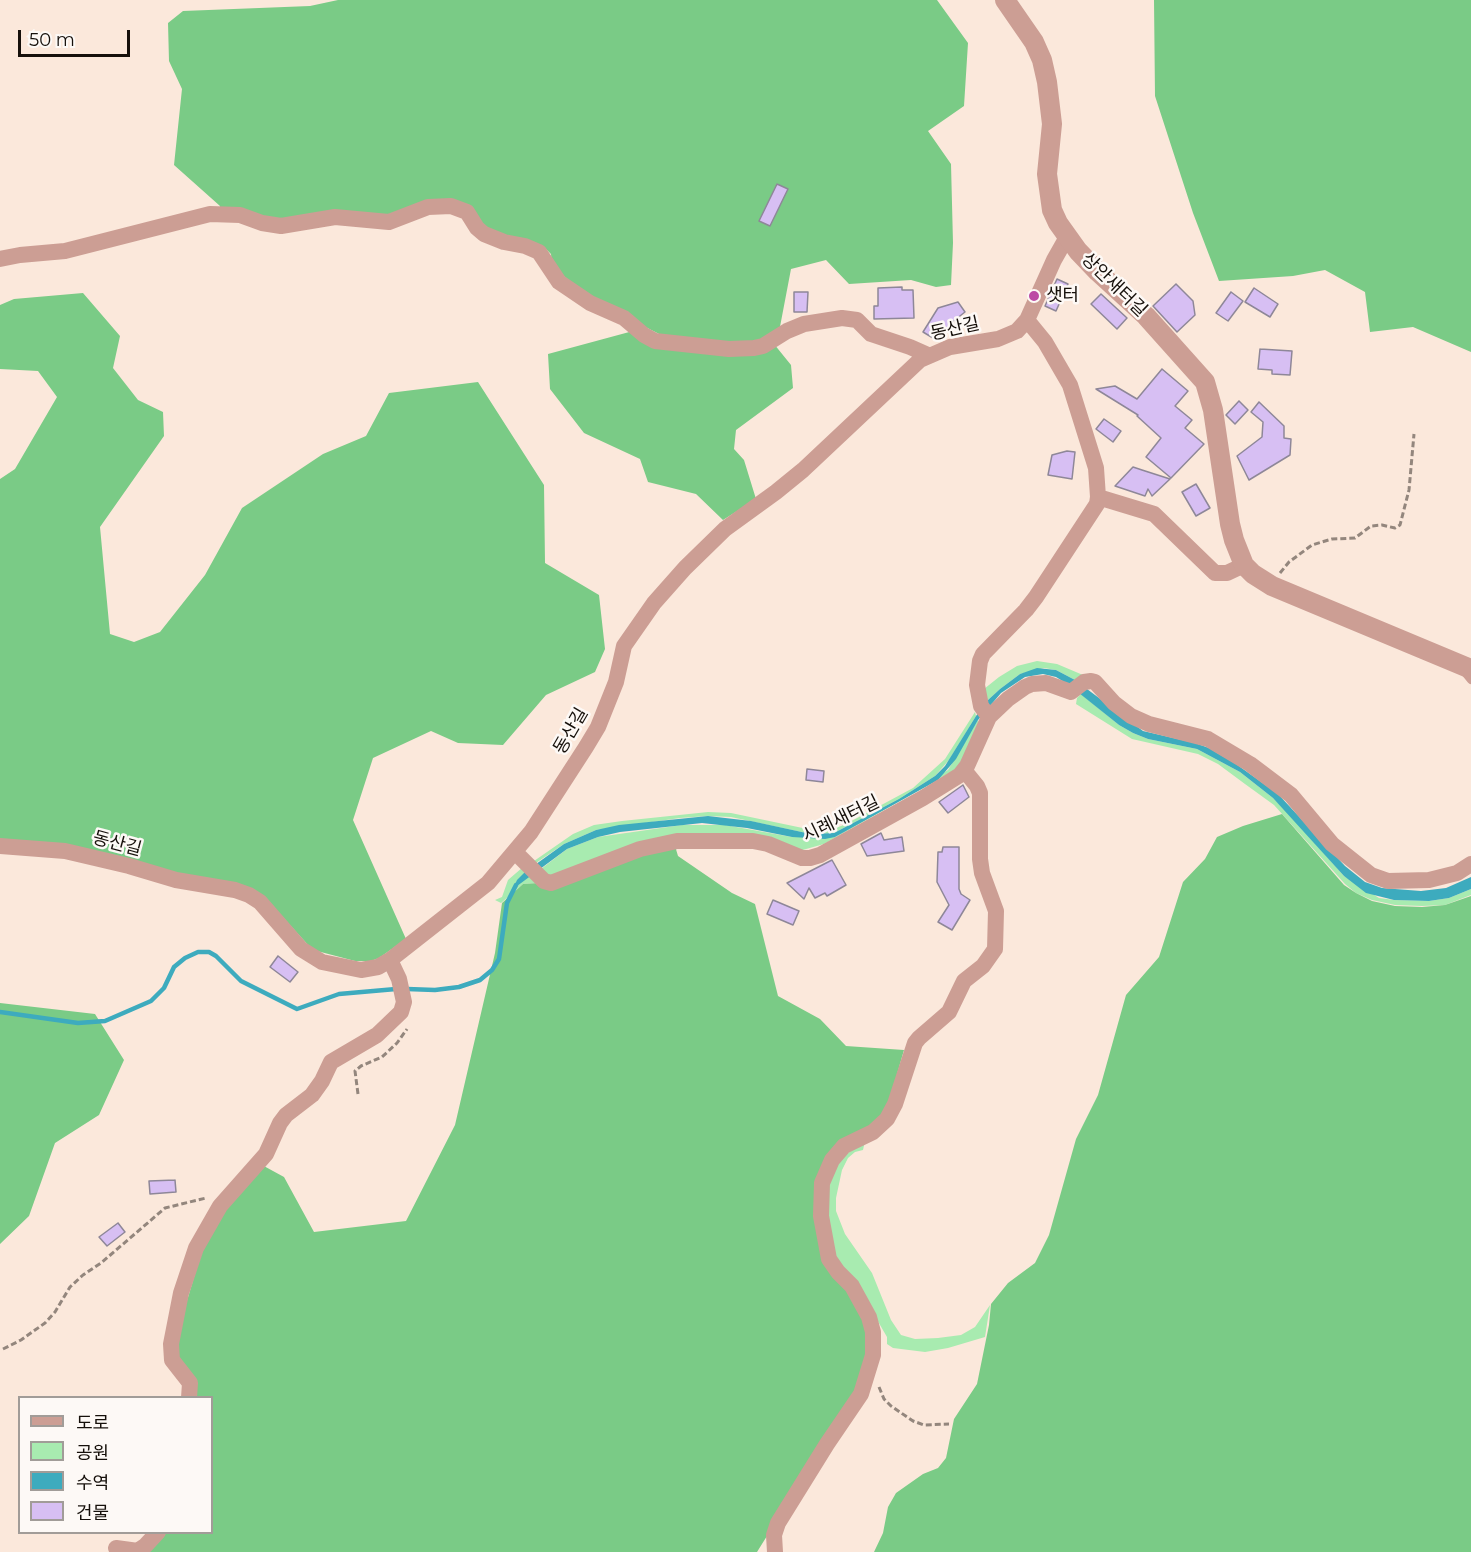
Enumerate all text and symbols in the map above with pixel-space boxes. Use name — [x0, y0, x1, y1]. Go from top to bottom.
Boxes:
scale bar — [21, 18, 134, 56]
text: 50 m — [29, 29, 75, 51]
street label: 상안새터길 — [1077, 248, 1151, 322]
place label: 샛터 — [1046, 285, 1079, 307]
marker: 샛터 — [1027, 289, 1041, 303]
street label: 동산길 — [928, 313, 982, 345]
street label: 동산길 — [549, 704, 593, 758]
street label: 시례새터길 — [799, 791, 883, 847]
street label: 동산길 — [90, 827, 144, 861]
legend — [18, 1396, 213, 1534]
text: 도로 — [76, 1412, 109, 1434]
text: 공원 — [76, 1442, 109, 1464]
text: 수역 — [76, 1472, 109, 1494]
text: 건물 — [76, 1502, 109, 1524]

